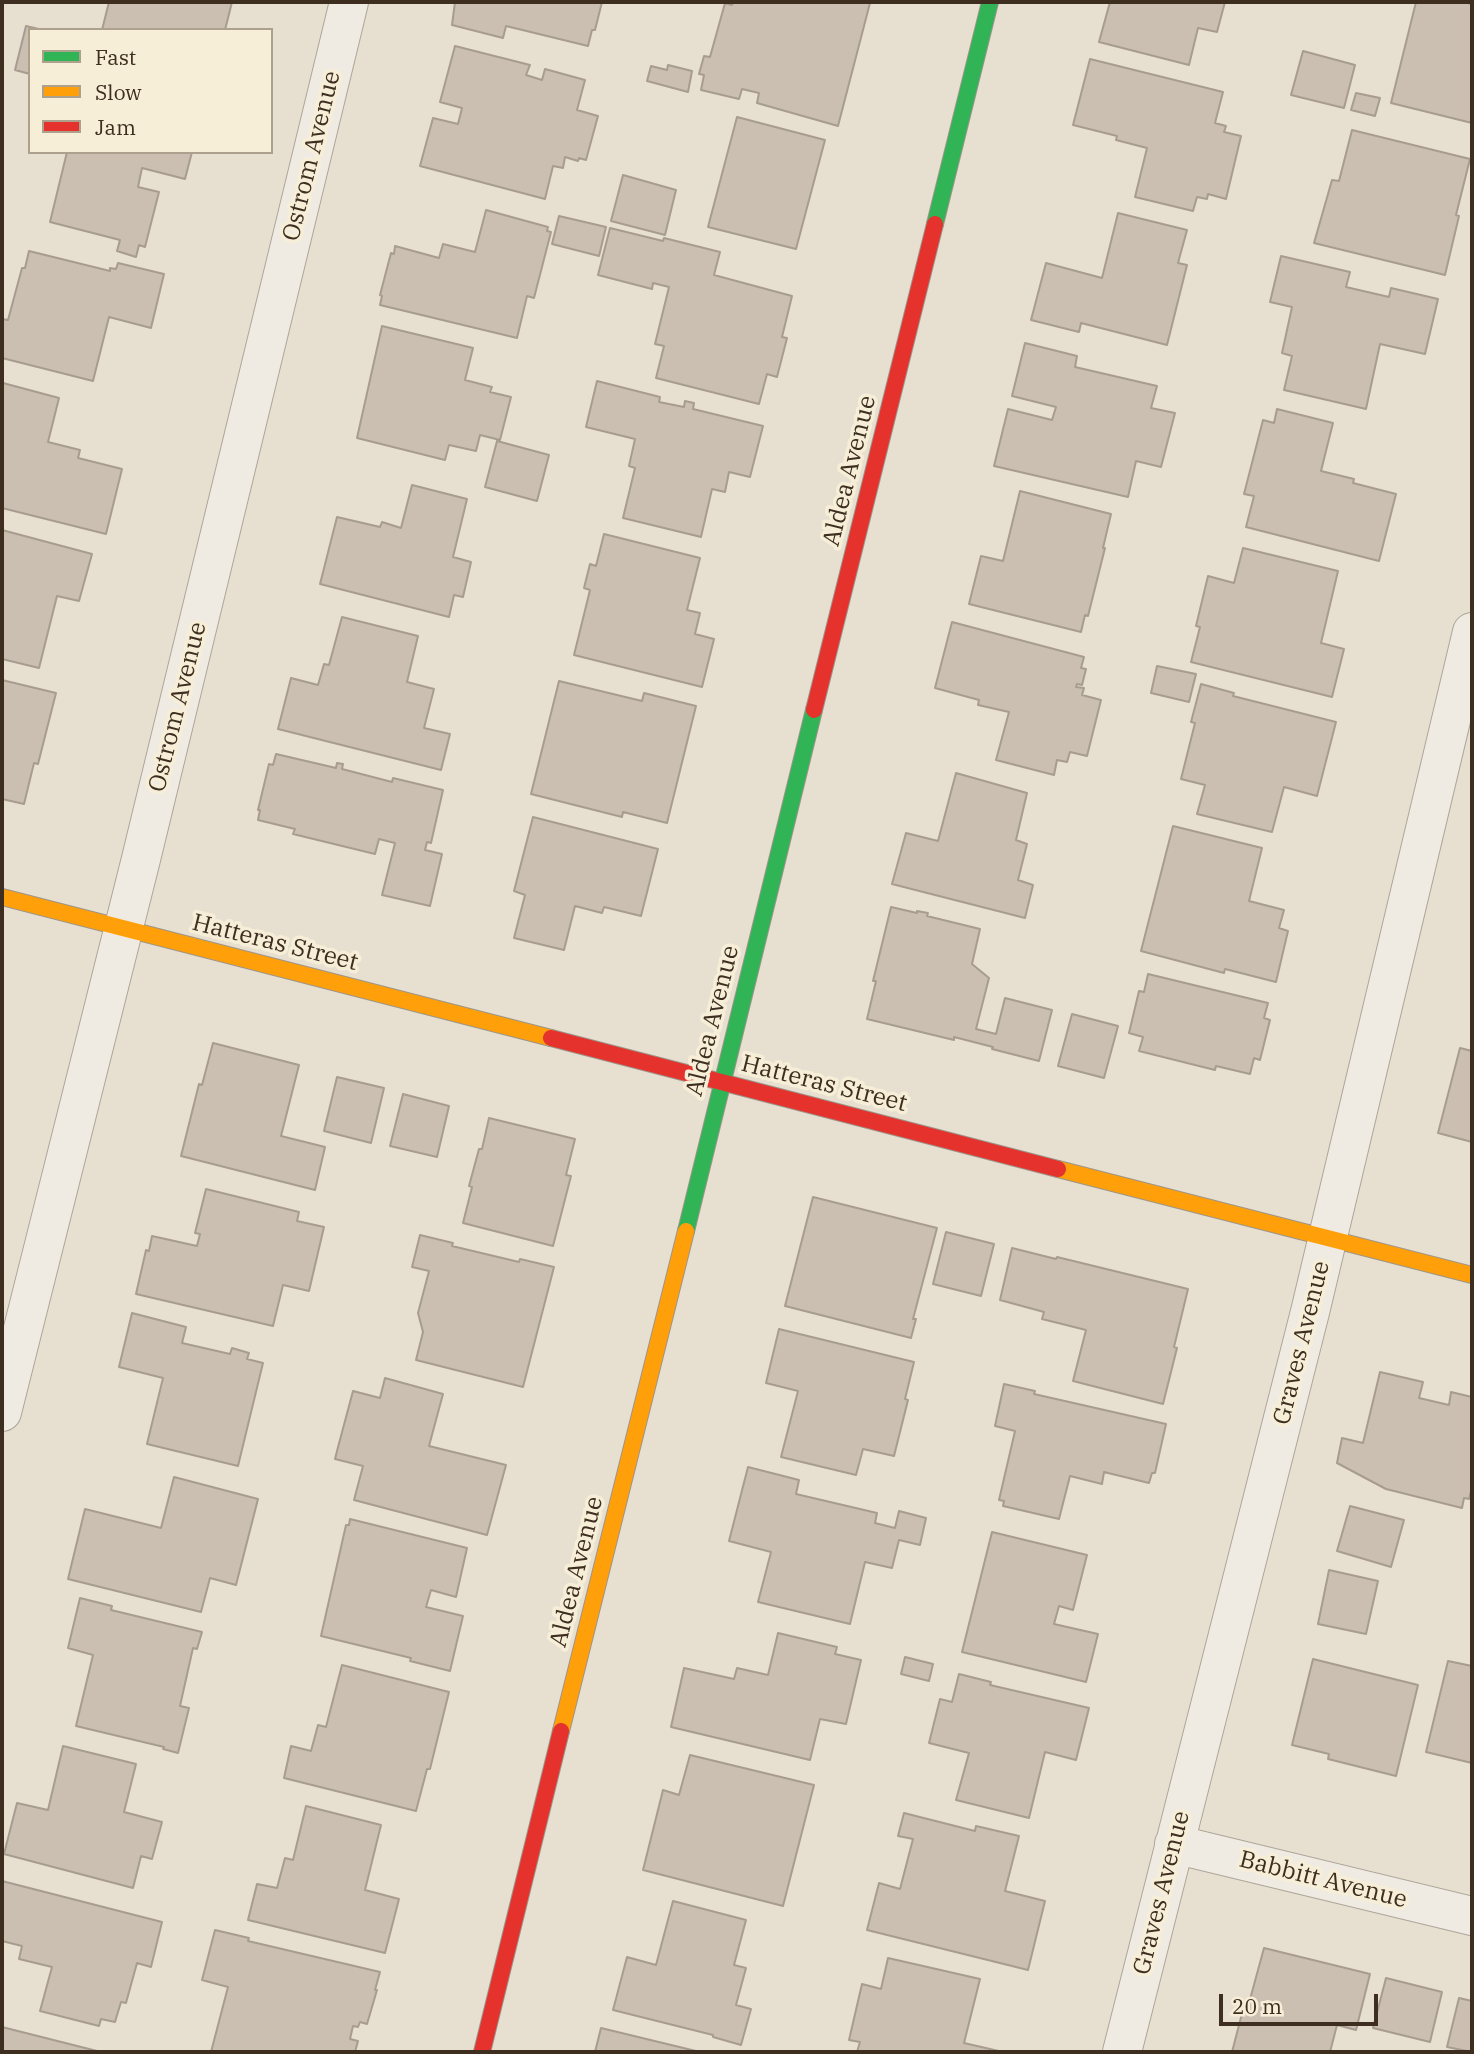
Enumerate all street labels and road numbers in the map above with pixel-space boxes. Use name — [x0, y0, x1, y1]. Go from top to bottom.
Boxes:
street label: Ostrom Avenue — [277, 68, 347, 244]
street label: Aldea Avenue — [817, 393, 883, 549]
street label: Ostrom Avenue — [143, 619, 213, 795]
street label: Hatteras Street — [189, 908, 361, 978]
street label: Aldea Avenue — [680, 943, 746, 1099]
street label: Hatteras Street — [738, 1049, 910, 1119]
street label: Graves Avenue — [1268, 1258, 1336, 1428]
street label: Aldea Avenue — [544, 1494, 610, 1650]
street label: Graves Avenue — [1128, 1808, 1196, 1978]
street label: Babbitt Avenue — [1236, 1845, 1410, 1915]

